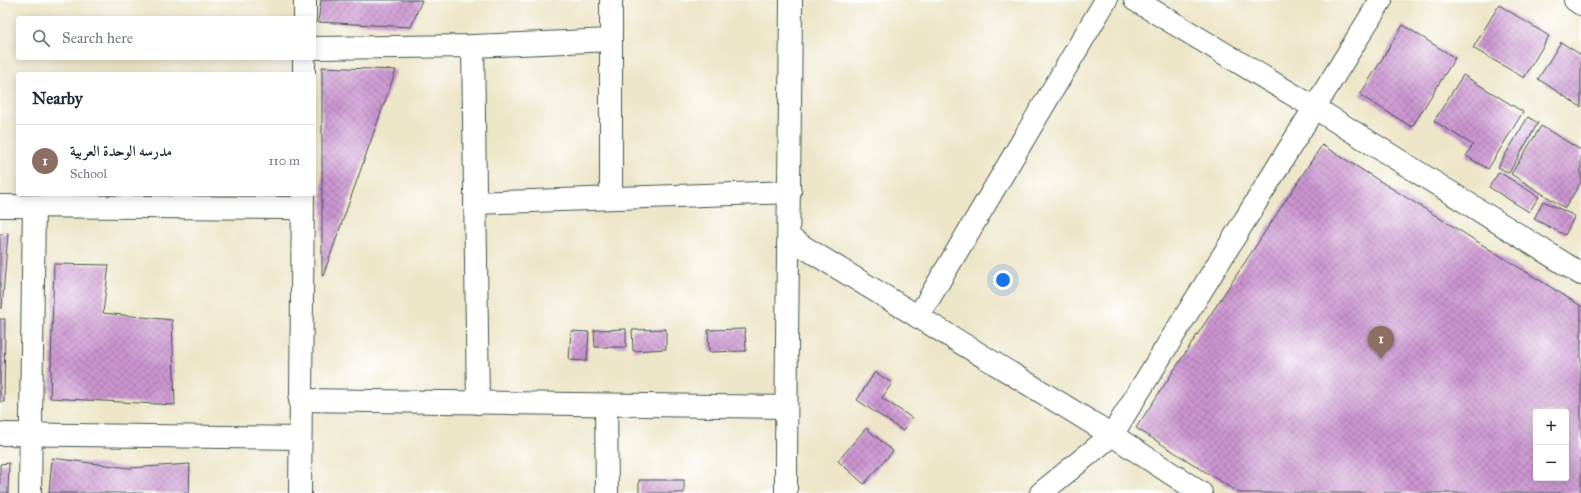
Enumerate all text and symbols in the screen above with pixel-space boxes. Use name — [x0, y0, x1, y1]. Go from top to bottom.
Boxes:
search box — [16, 16, 316, 60]
icon: search — [30, 27, 52, 49]
text: Search here — [62, 29, 133, 47]
text: Nearby — [32, 88, 83, 109]
text: مدرسه الوحدة العربية — [70, 142, 172, 160]
text: 1 — [42, 153, 48, 169]
text: 110 m — [268, 153, 300, 169]
text: School — [70, 166, 107, 182]
your location — [993, 270, 1013, 290]
pin: 1 — [1368, 326, 1394, 359]
map controls — [1533, 409, 1569, 481]
button: + — [1533, 409, 1569, 445]
button: − — [1533, 445, 1569, 481]

